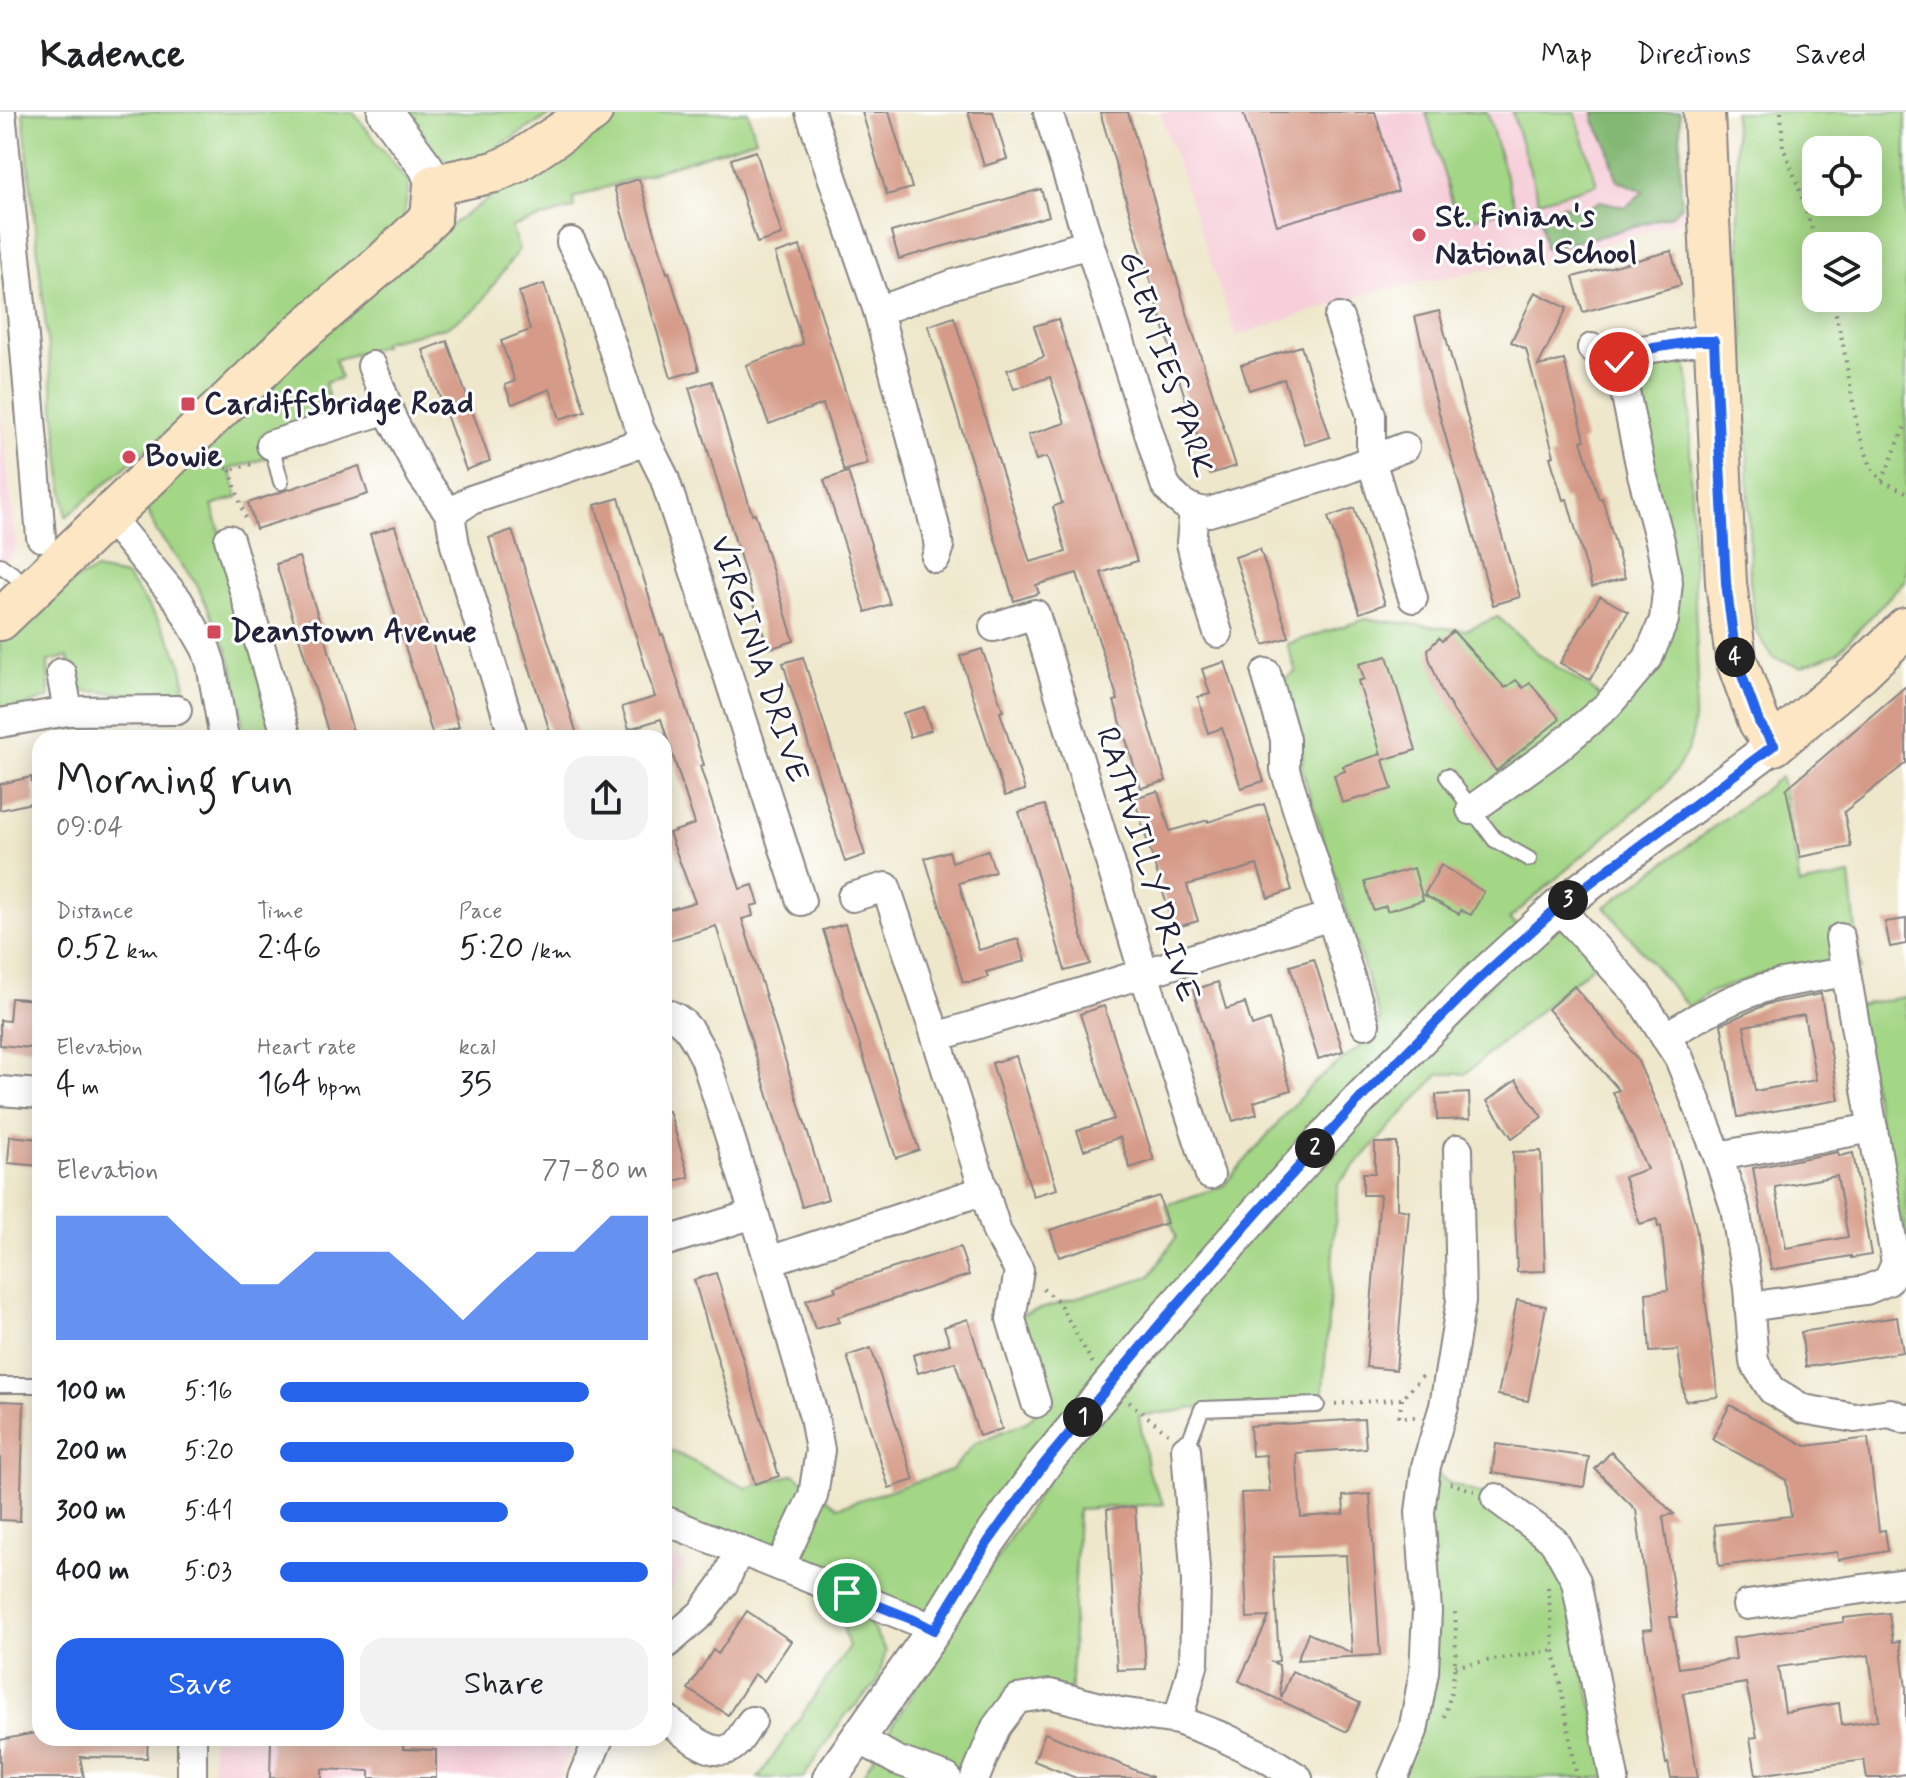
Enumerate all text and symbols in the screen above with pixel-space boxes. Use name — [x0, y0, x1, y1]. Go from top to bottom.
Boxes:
text: Kadence — [40, 31, 185, 80]
text: Map — [1541, 37, 1592, 74]
text: Directions — [1636, 37, 1751, 74]
text: Saved — [1795, 37, 1866, 74]
map controls — [1802, 136, 1882, 312]
button: locate — [1802, 136, 1882, 216]
place label: St. Finian's National School — [1435, 196, 1637, 275]
marker: St. Finian's National School — [1410, 226, 1428, 244]
button: layers — [1802, 232, 1882, 312]
street label: GLENTIES PARK — [1108, 245, 1224, 483]
pin — [1585, 328, 1653, 396]
icon: check — [1597, 340, 1641, 384]
place label: Cardiffsbridge Road — [204, 383, 474, 426]
marker: Cardiffsbridge Road — [179, 395, 197, 413]
place label: Bowie — [145, 436, 222, 478]
marker: Bowie — [120, 448, 138, 466]
street label: VIRGINIA DRIVE — [699, 530, 819, 788]
place label: Deanstown Avenue — [230, 611, 477, 653]
marker: Deanstown Avenue — [205, 623, 223, 641]
pin: 4 — [1715, 637, 1755, 677]
text: 4 — [1729, 643, 1741, 671]
street label: RATHVILLY DRIVE — [1085, 722, 1209, 1008]
text: Morning run — [56, 752, 293, 810]
button: share — [564, 756, 648, 840]
text: 09:04 — [56, 811, 123, 845]
pin: 3 — [1548, 880, 1588, 920]
text: 3 — [1563, 886, 1573, 914]
text: Distance — [56, 898, 133, 926]
text: Time — [257, 898, 303, 926]
text: Pace — [459, 898, 502, 926]
text: 0.52 — [56, 926, 120, 971]
text: 2:46 — [257, 926, 322, 971]
text: 5:20 — [459, 926, 524, 971]
text: km — [120, 938, 158, 966]
text: /km — [524, 938, 572, 966]
text: Elevation — [56, 1034, 143, 1062]
text: Heart rate — [257, 1034, 356, 1062]
text: kcal — [459, 1034, 496, 1062]
text: 4 — [56, 1062, 76, 1107]
text: 164 — [257, 1062, 311, 1107]
text: 35 — [459, 1062, 492, 1107]
text: m — [76, 1074, 99, 1102]
text: bpm — [311, 1074, 362, 1102]
pin: 2 — [1295, 1128, 1335, 1168]
text: 2 — [1310, 1134, 1320, 1162]
text: Elevation — [56, 1154, 158, 1188]
text: 77–80 m — [542, 1154, 648, 1188]
text: 100 m — [56, 1375, 126, 1409]
text: 5:16 — [184, 1375, 233, 1409]
pin: 1 — [1063, 1397, 1103, 1437]
text: 1 — [1078, 1403, 1088, 1431]
text: 200 m — [56, 1435, 127, 1469]
text: 5:20 — [184, 1435, 234, 1469]
text: 300 m — [56, 1495, 126, 1529]
text: 5:41 — [184, 1495, 233, 1529]
text: 400 m — [56, 1555, 129, 1589]
text: 5:03 — [184, 1555, 232, 1589]
pin — [813, 1559, 881, 1627]
icon: arrive — [825, 1571, 869, 1615]
button: Save — [56, 1638, 344, 1730]
button: Share — [360, 1638, 648, 1730]

